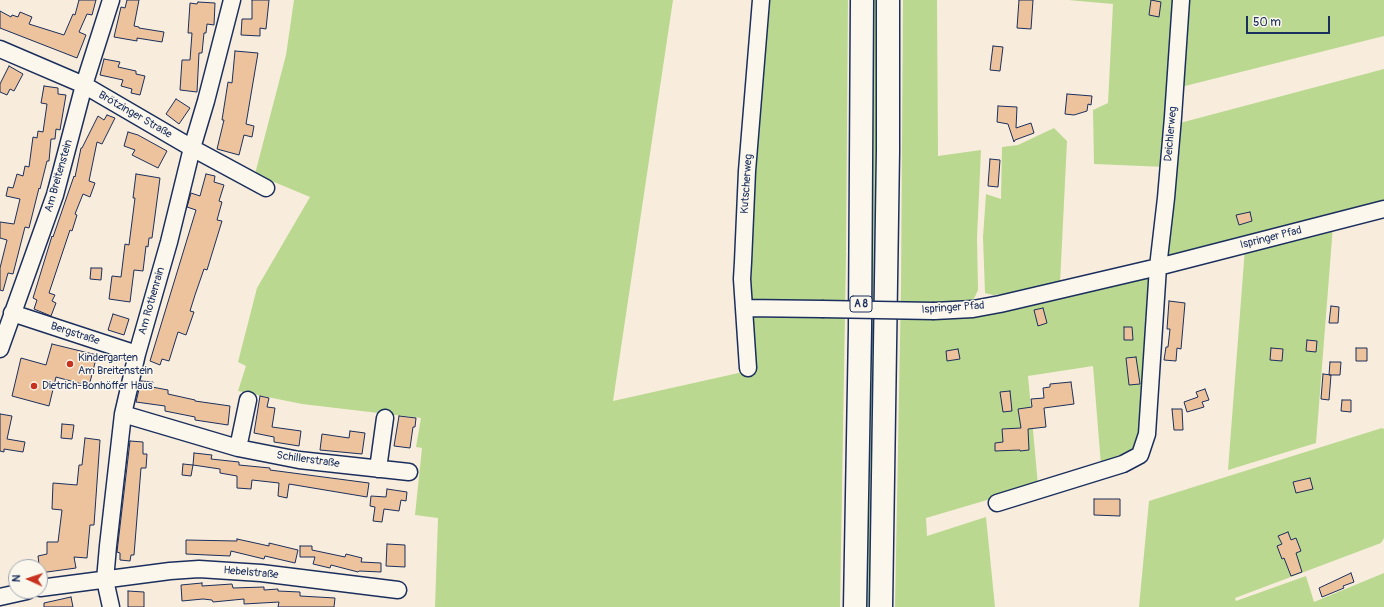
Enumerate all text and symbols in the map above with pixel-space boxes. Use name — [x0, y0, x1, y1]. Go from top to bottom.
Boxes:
scale bar — [1248, 8, 1332, 34]
text: 50 m — [1253, 15, 1281, 30]
street label: Brötzinger Straße — [96, 89, 174, 141]
street label: Deichlerweg — [1162, 106, 1180, 162]
street label: Am Breitenstein — [42, 138, 76, 214]
street label: Kutscherweg — [738, 154, 756, 214]
street label: Ispringer Pfad — [1239, 224, 1303, 252]
street label: Am Rothenrain — [136, 266, 168, 336]
road number: A 8 — [850, 296, 872, 312]
street label: Ispringer Pfad — [921, 299, 985, 317]
street label: Bergstraße — [49, 320, 101, 348]
place label: Kindergarten Am Breitenstein — [78, 351, 153, 377]
marker: Kindergarten Am Breitenstein — [65, 359, 75, 369]
place label: Dietrich-Bonhöffer Haus — [42, 379, 153, 393]
marker: Dietrich-Bonhöffer Haus — [29, 381, 39, 391]
street label: Schillerstraße — [276, 449, 340, 471]
north arrow — [8, 559, 48, 599]
street label: Hebelstraße — [223, 564, 279, 582]
text: N — [10, 574, 23, 582]

